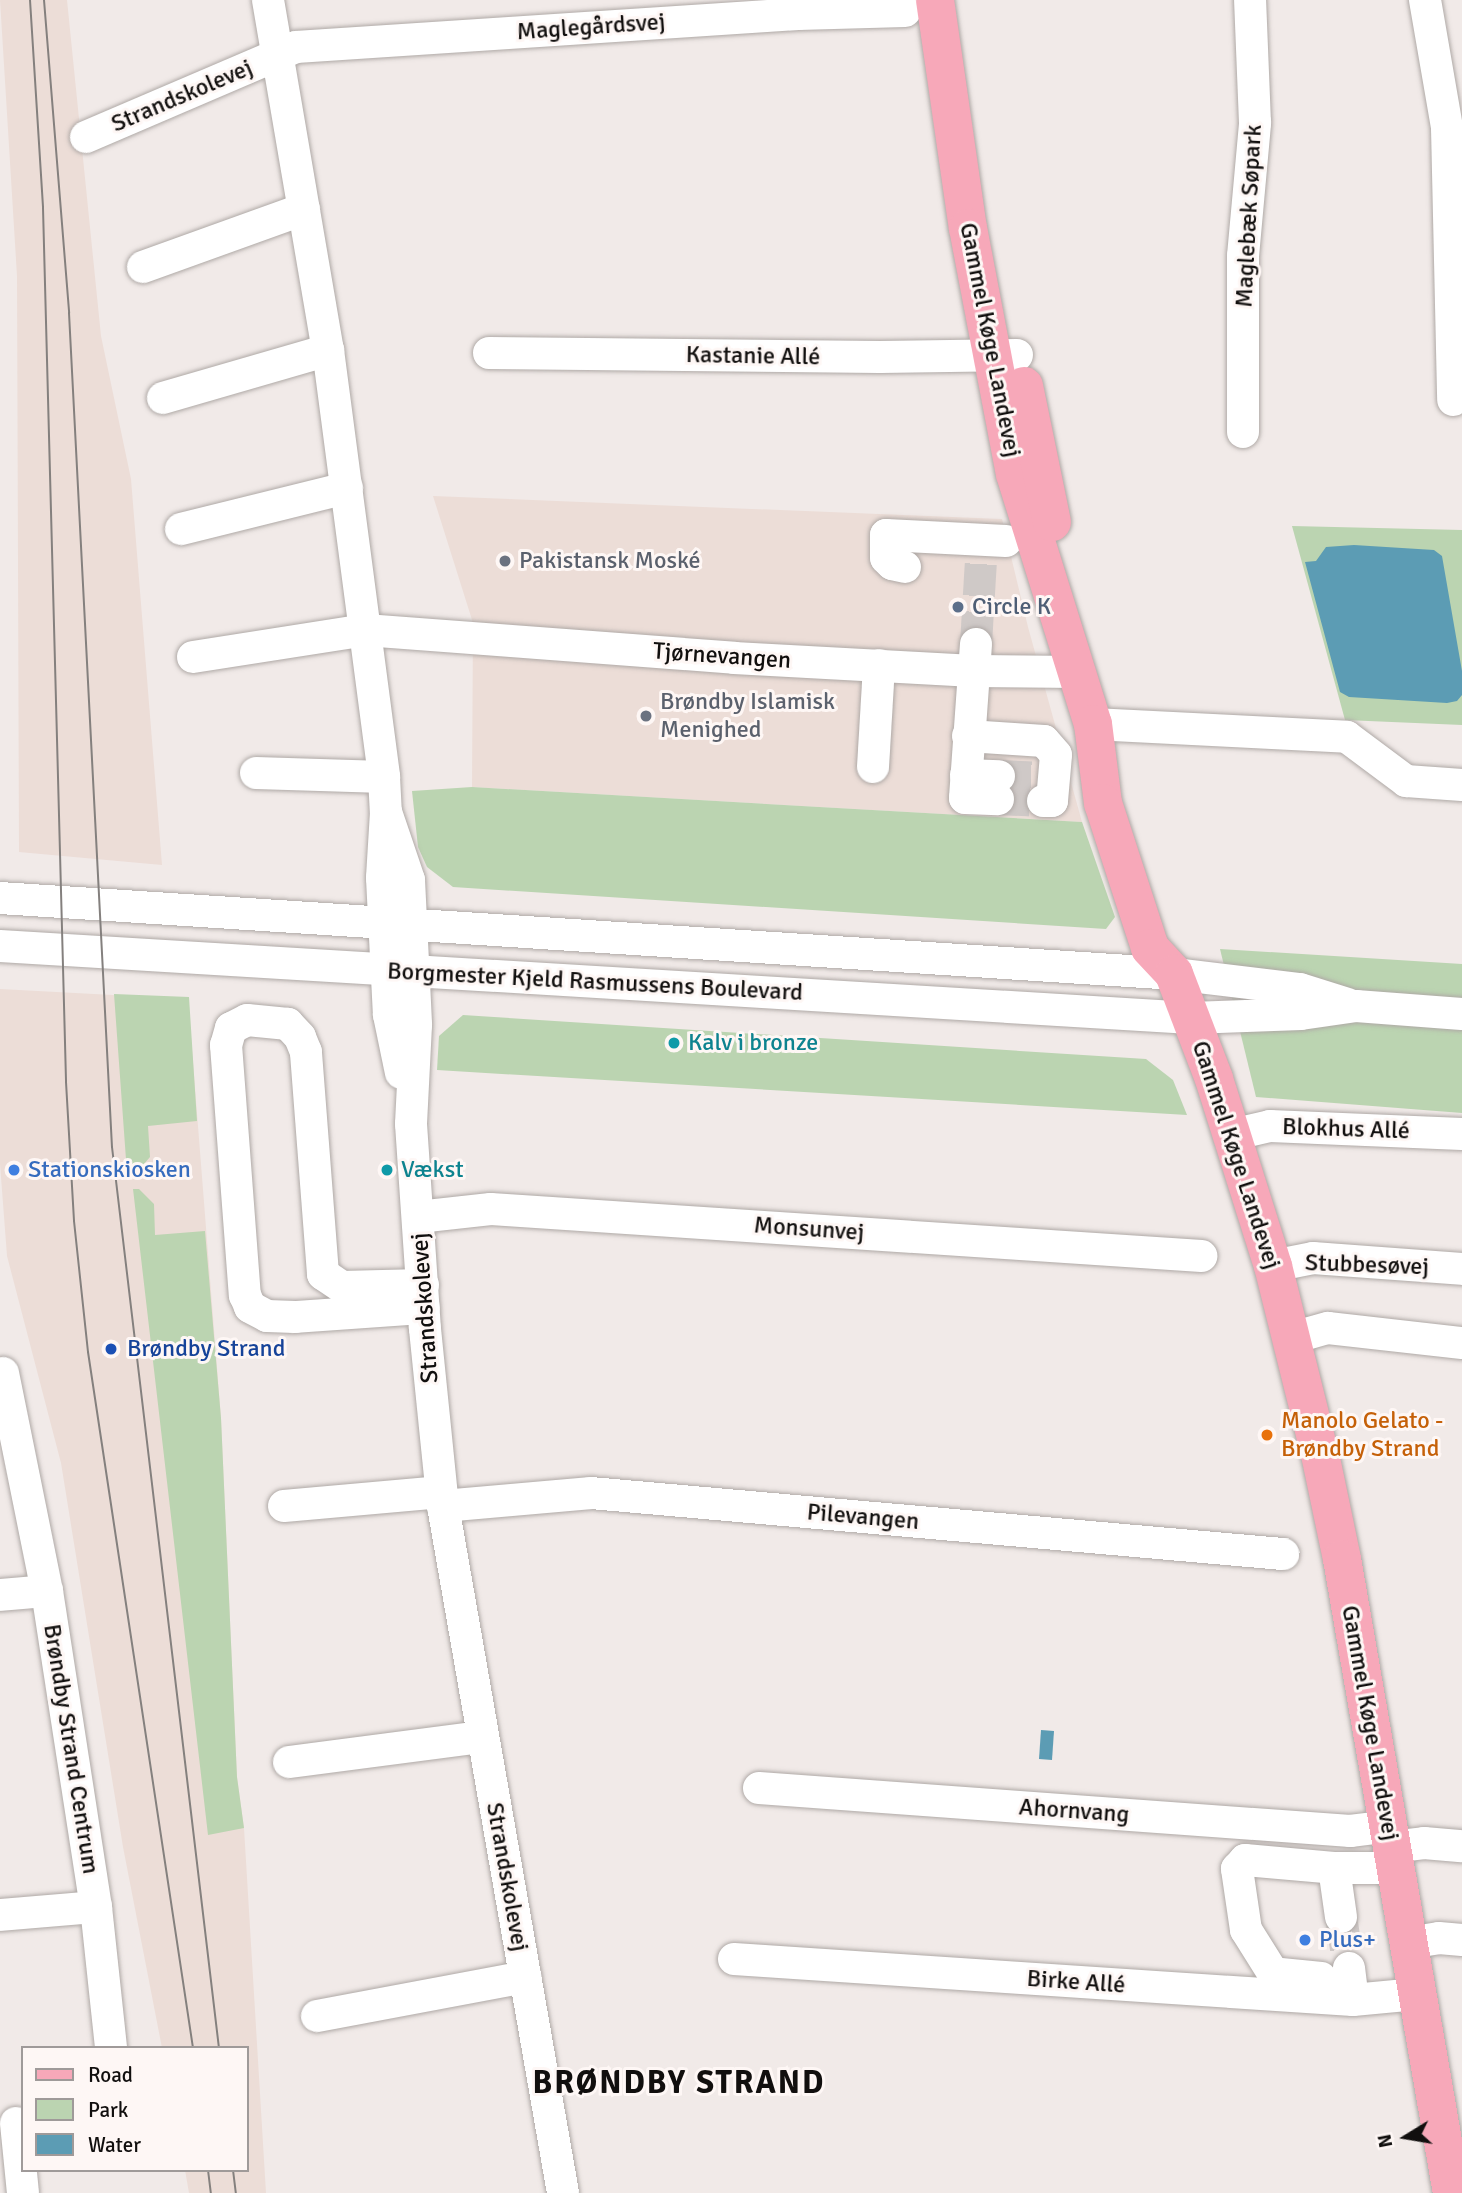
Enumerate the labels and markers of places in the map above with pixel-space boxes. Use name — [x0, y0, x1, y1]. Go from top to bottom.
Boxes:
place label: Pakistansk Moské — [519, 547, 701, 575]
marker: Pakistansk Moské — [497, 553, 513, 569]
place label: Circle K — [972, 593, 1051, 621]
marker: Circle K — [950, 599, 966, 615]
place label: Brøndby Islamisk Menighed — [660, 688, 835, 744]
marker: Brøndby Islamisk Menighed — [638, 708, 654, 724]
place label: Kalv i bronze — [688, 1029, 818, 1057]
marker: Kalv i bronze — [666, 1035, 682, 1051]
place label: Stationskiosken — [28, 1156, 191, 1184]
place label: Vækst — [401, 1156, 464, 1184]
marker: Stationskiosken — [6, 1162, 22, 1178]
marker: Vækst — [379, 1162, 395, 1178]
place label: Brøndby Strand — [127, 1335, 285, 1363]
marker: Brøndby Strand — [101, 1339, 121, 1359]
place label: Manolo Gelato - Brøndby Strand — [1281, 1407, 1443, 1463]
marker: Manolo Gelato - Brøndby Strand — [1259, 1427, 1275, 1443]
place label: Plus+ — [1319, 1926, 1376, 1954]
marker: Plus+ — [1297, 1932, 1313, 1948]

